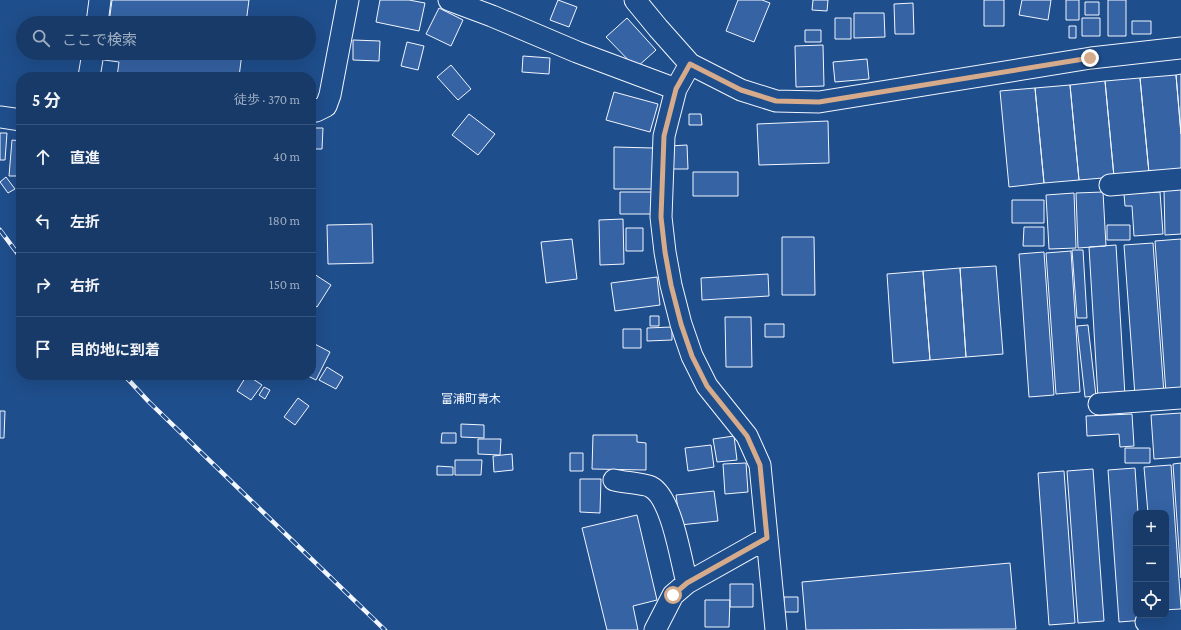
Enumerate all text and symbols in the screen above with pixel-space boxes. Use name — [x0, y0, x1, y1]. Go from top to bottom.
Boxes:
search box — [16, 16, 316, 60]
icon: search — [30, 27, 52, 49]
text: ここで検索 — [62, 32, 137, 48]
route end — [1081, 49, 1099, 67]
text: 5 分 — [32, 91, 61, 110]
text: 徒歩 · 370 m — [234, 92, 300, 107]
icon: ahead — [32, 146, 54, 168]
text: 40 m — [273, 149, 300, 164]
text: 直進 — [70, 150, 100, 166]
icon: left — [32, 210, 54, 232]
text: 180 m — [268, 213, 300, 228]
text: 左折 — [70, 214, 100, 230]
icon: right — [32, 274, 54, 296]
text: 150 m — [269, 277, 300, 292]
text: 右折 — [70, 278, 100, 294]
icon: arrive — [32, 338, 54, 360]
text: 目的地に到着 — [70, 342, 160, 358]
district label: 富浦町青木 — [441, 392, 501, 406]
map controls — [1133, 510, 1169, 618]
button: + — [1133, 510, 1169, 546]
button: − — [1133, 546, 1169, 582]
button: locate — [1133, 582, 1169, 618]
route start — [664, 586, 682, 604]

